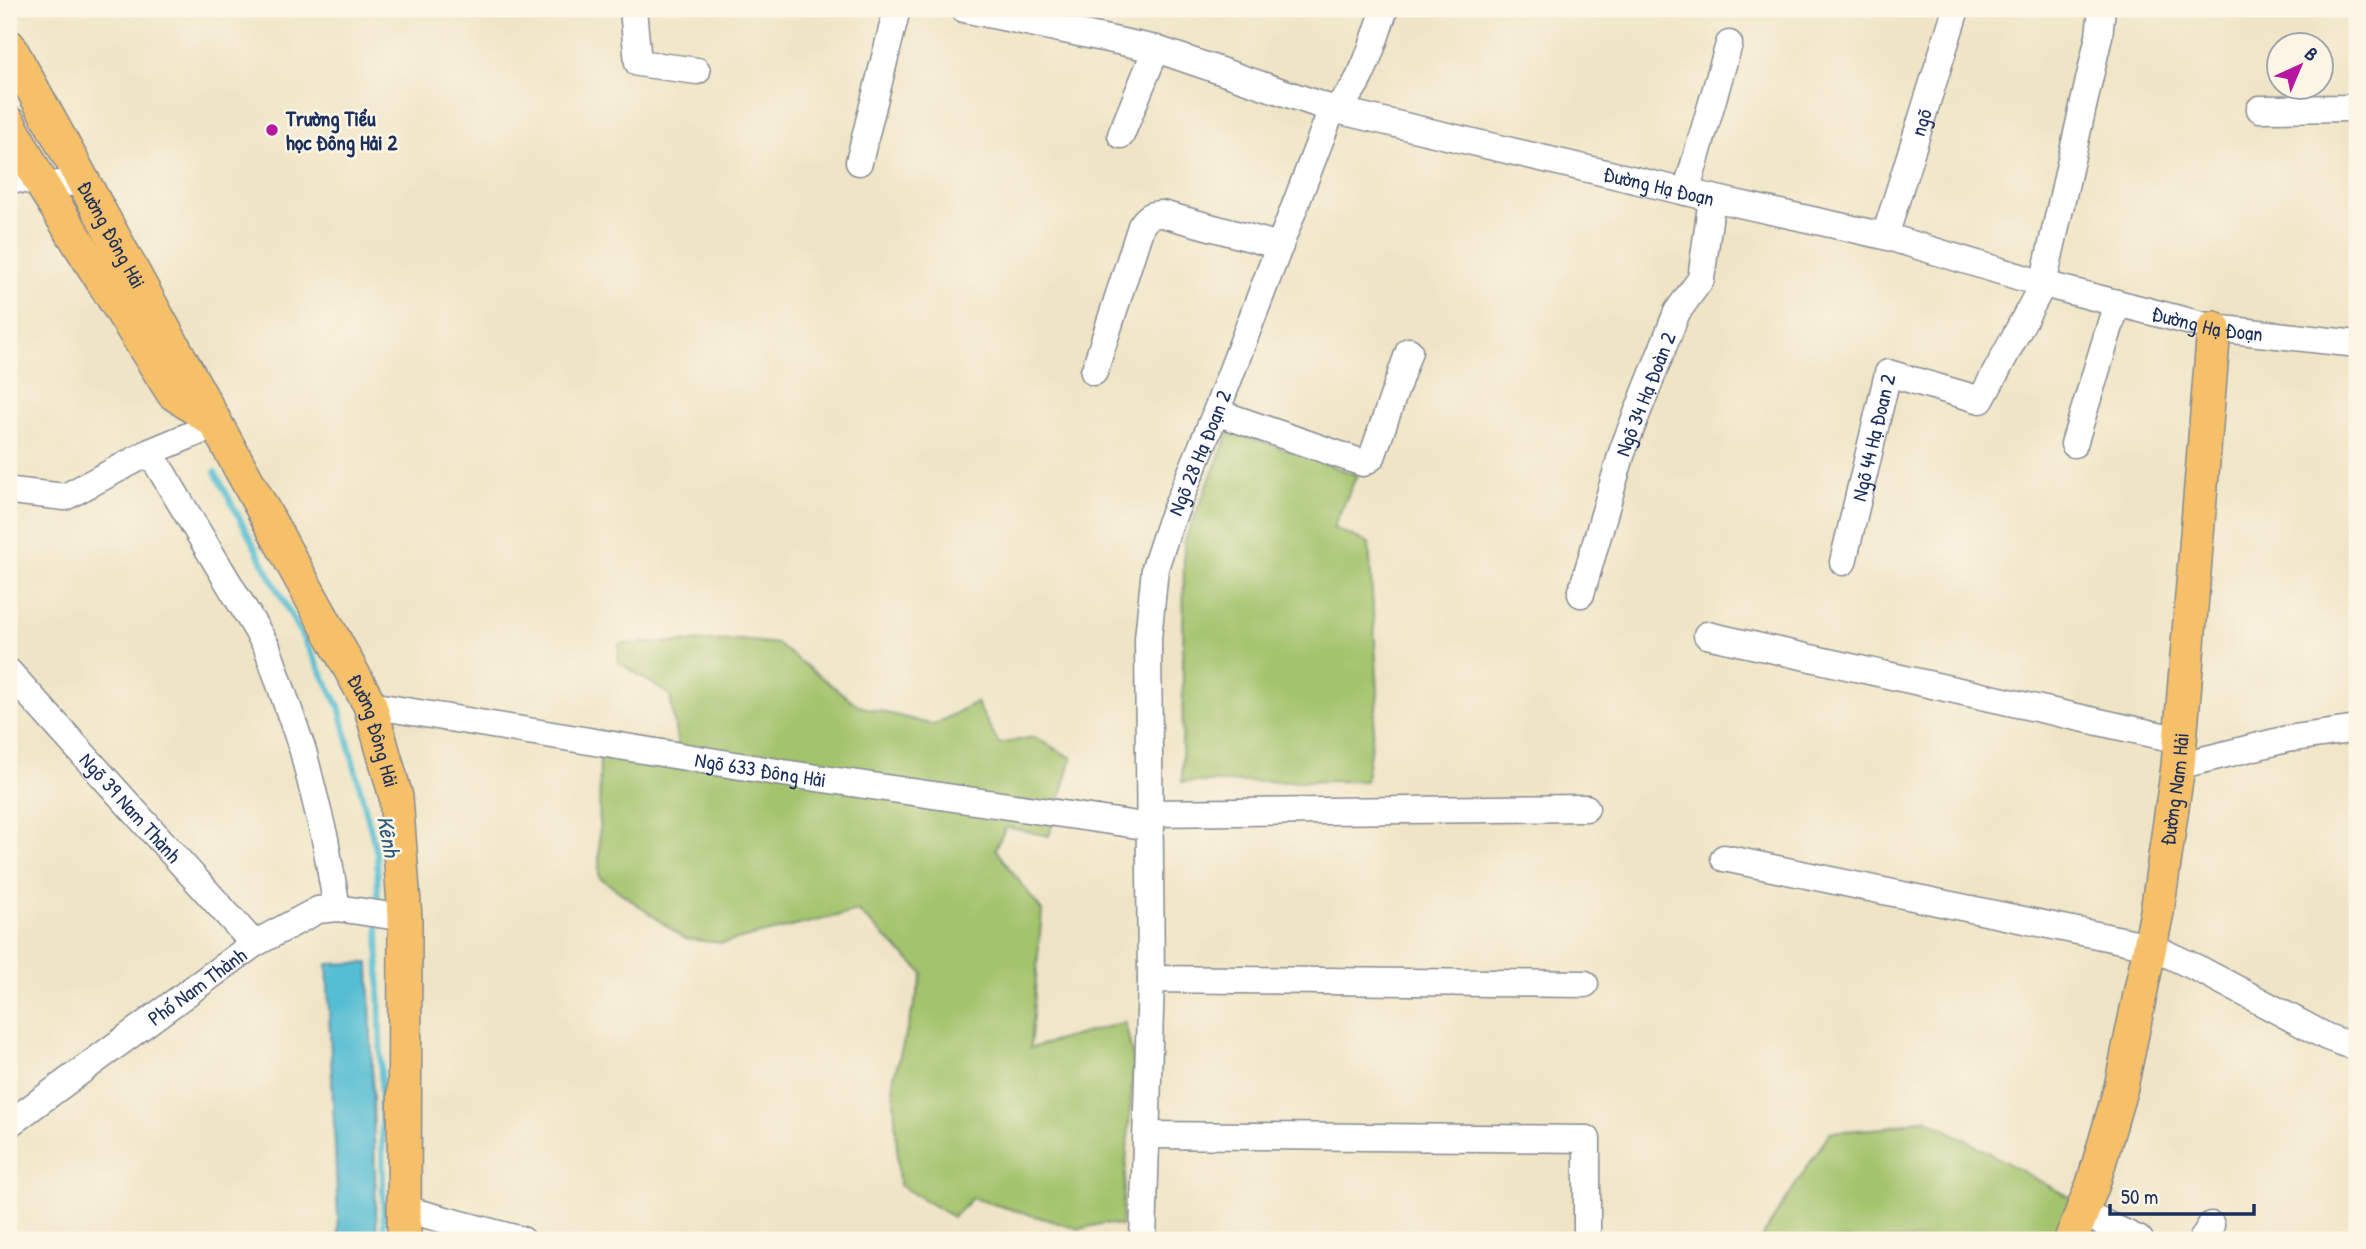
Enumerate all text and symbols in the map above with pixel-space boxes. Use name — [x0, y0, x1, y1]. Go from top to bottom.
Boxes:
north arrow — [2264, 32, 2334, 102]
text: B — [2299, 41, 2325, 67]
place label: Trường Tiểu học Đông Hải 2 — [285, 104, 398, 158]
street label: ngõ — [1903, 105, 1938, 140]
marker: Trường Tiểu học Đông Hải 2 — [264, 122, 280, 138]
street label: Đường Hạ Đoạn — [1601, 159, 1717, 213]
street label: Đường Đông Hải — [71, 176, 154, 294]
street label: Đường Hạ Đoạn — [2149, 298, 2265, 348]
street label: Ngõ 34 Hạ Đoàn 2 — [1607, 327, 1682, 459]
street label: Ngõ 44 Hạ Đoan 2 — [1844, 371, 1902, 504]
street label: Ngõ 28 Hạ Đoạn 2 — [1160, 386, 1238, 520]
street label: Đường Đông Hải — [341, 668, 407, 791]
street label: Đường Nam Hải — [2152, 731, 2195, 847]
street label: Ngõ 633 Đông Hải — [693, 744, 828, 794]
street label: Ngõ 39 Nam Thành — [73, 746, 188, 869]
water label: Kênh — [370, 813, 408, 861]
street label: Phố Nam Thành — [141, 940, 252, 1032]
scale bar — [2110, 1172, 2254, 1216]
text: 50 m — [2121, 1182, 2158, 1211]

